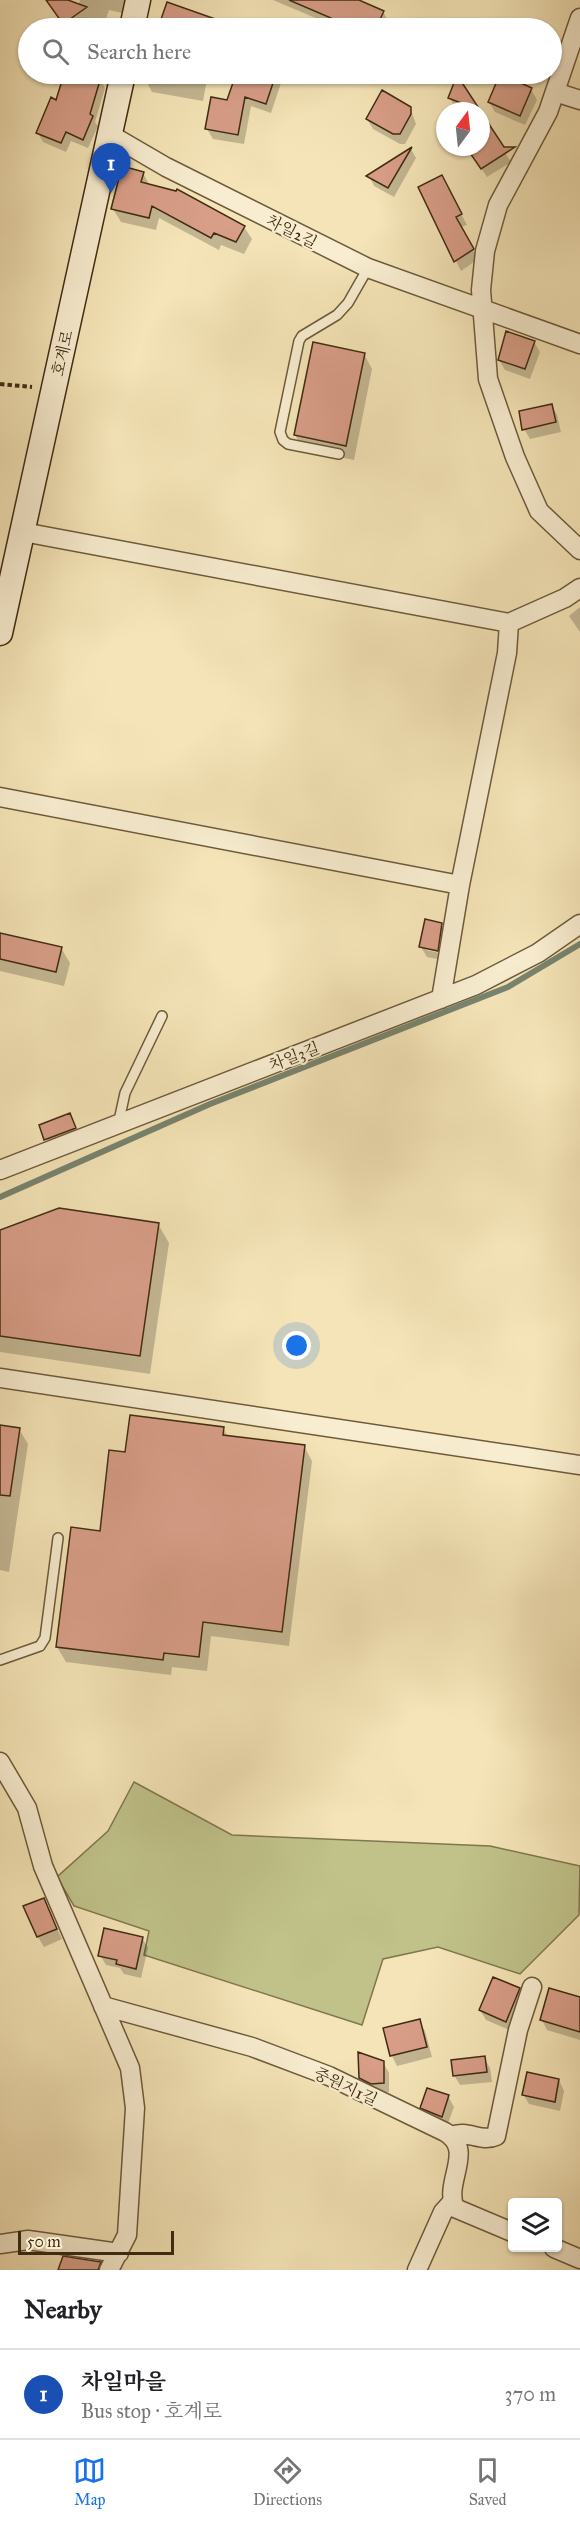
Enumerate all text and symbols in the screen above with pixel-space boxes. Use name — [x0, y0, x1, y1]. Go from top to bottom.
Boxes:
search box — [18, 18, 562, 84]
icon: search — [39, 35, 72, 68]
text: Search here — [87, 38, 191, 65]
north arrow — [436, 102, 490, 156]
pin: 1 — [92, 144, 130, 193]
street label: 차일2길 — [263, 211, 320, 252]
street label: 호계로 — [48, 328, 77, 378]
street label: 차일3길 — [266, 1038, 322, 1075]
your location — [282, 1331, 311, 1360]
street label: 중원지1길 — [311, 2063, 381, 2109]
map controls — [508, 2198, 562, 2252]
button: layers — [508, 2198, 562, 2252]
scale bar — [18, 2228, 174, 2256]
text: 50 m — [27, 2232, 61, 2251]
text: Nearby — [24, 2293, 102, 2325]
text: 차일마을 — [81, 2368, 166, 2395]
text: 1 — [40, 2382, 47, 2406]
text: 370 m — [505, 2382, 556, 2406]
text: Bus stop · 호계로 — [81, 2399, 222, 2423]
tab: Map — [73, 2454, 106, 2509]
tab: Directions — [253, 2454, 322, 2509]
tab: Saved — [469, 2454, 507, 2509]

